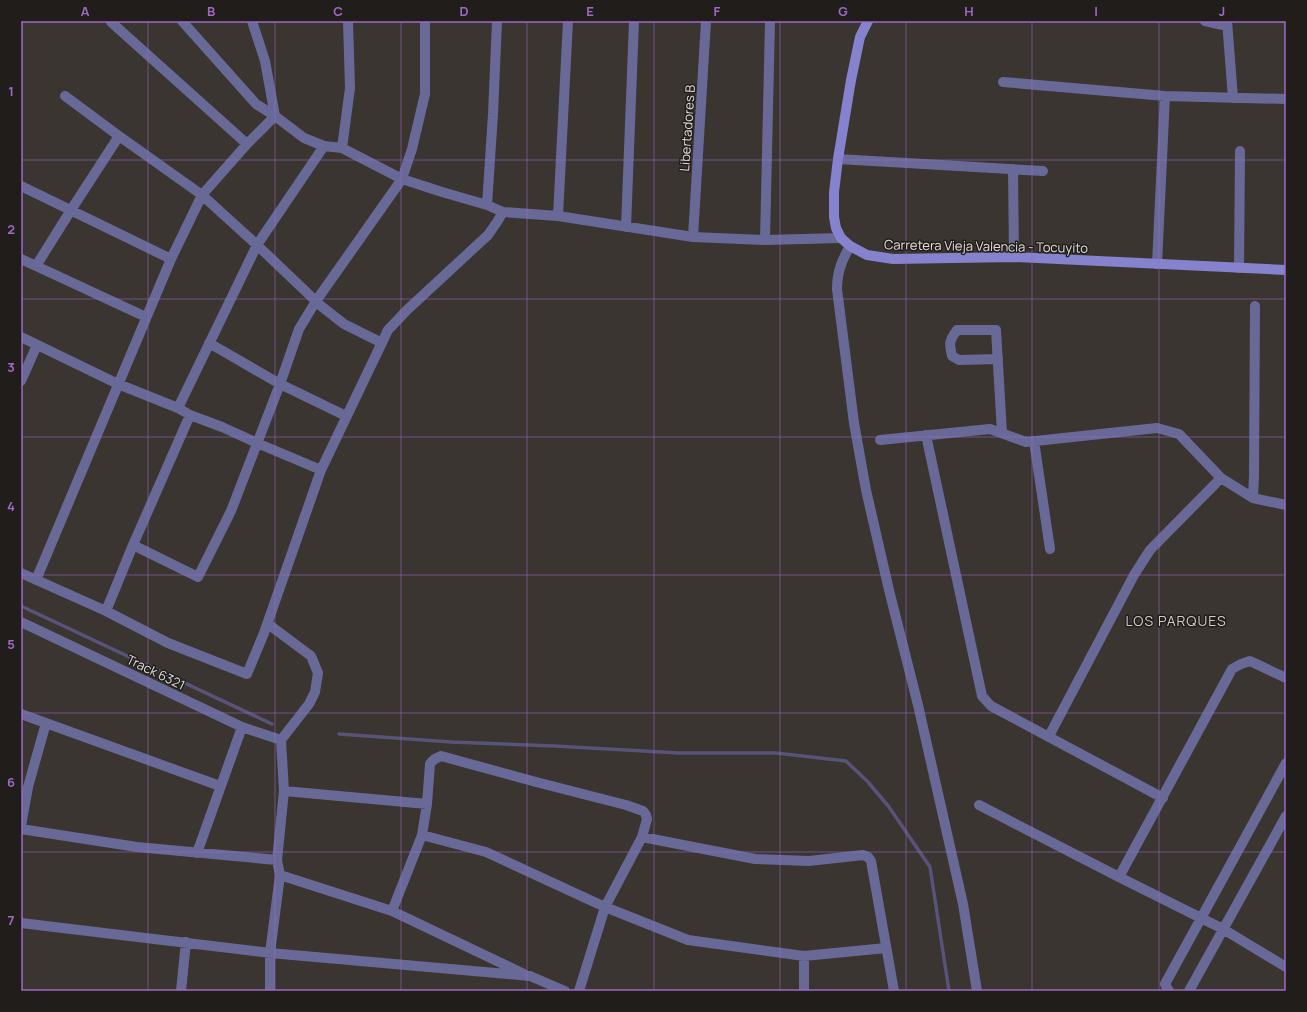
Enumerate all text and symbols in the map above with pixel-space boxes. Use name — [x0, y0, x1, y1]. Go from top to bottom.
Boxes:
text: A — [81, 2, 90, 20]
text: B — [207, 2, 215, 20]
text: C — [333, 2, 343, 20]
text: D — [459, 2, 469, 20]
text: E — [586, 2, 594, 20]
text: F — [714, 2, 721, 20]
text: G — [838, 2, 848, 20]
text: H — [964, 2, 974, 20]
text: I — [1094, 2, 1098, 20]
text: J — [1219, 2, 1225, 20]
text: 1 — [8, 82, 14, 100]
street label: Libertadores B — [675, 84, 699, 172]
text: 2 — [7, 220, 15, 238]
street label: Carretera Vieja Valencia - Tocuyito — [884, 235, 1088, 257]
text: 3 — [7, 358, 15, 376]
text: 4 — [7, 497, 15, 515]
district label: LOS PARQUES — [1125, 611, 1227, 630]
text: 5 — [7, 635, 15, 653]
street label: Track 6321 — [124, 650, 188, 694]
text: 6 — [7, 773, 15, 791]
text: 7 — [8, 911, 15, 929]

